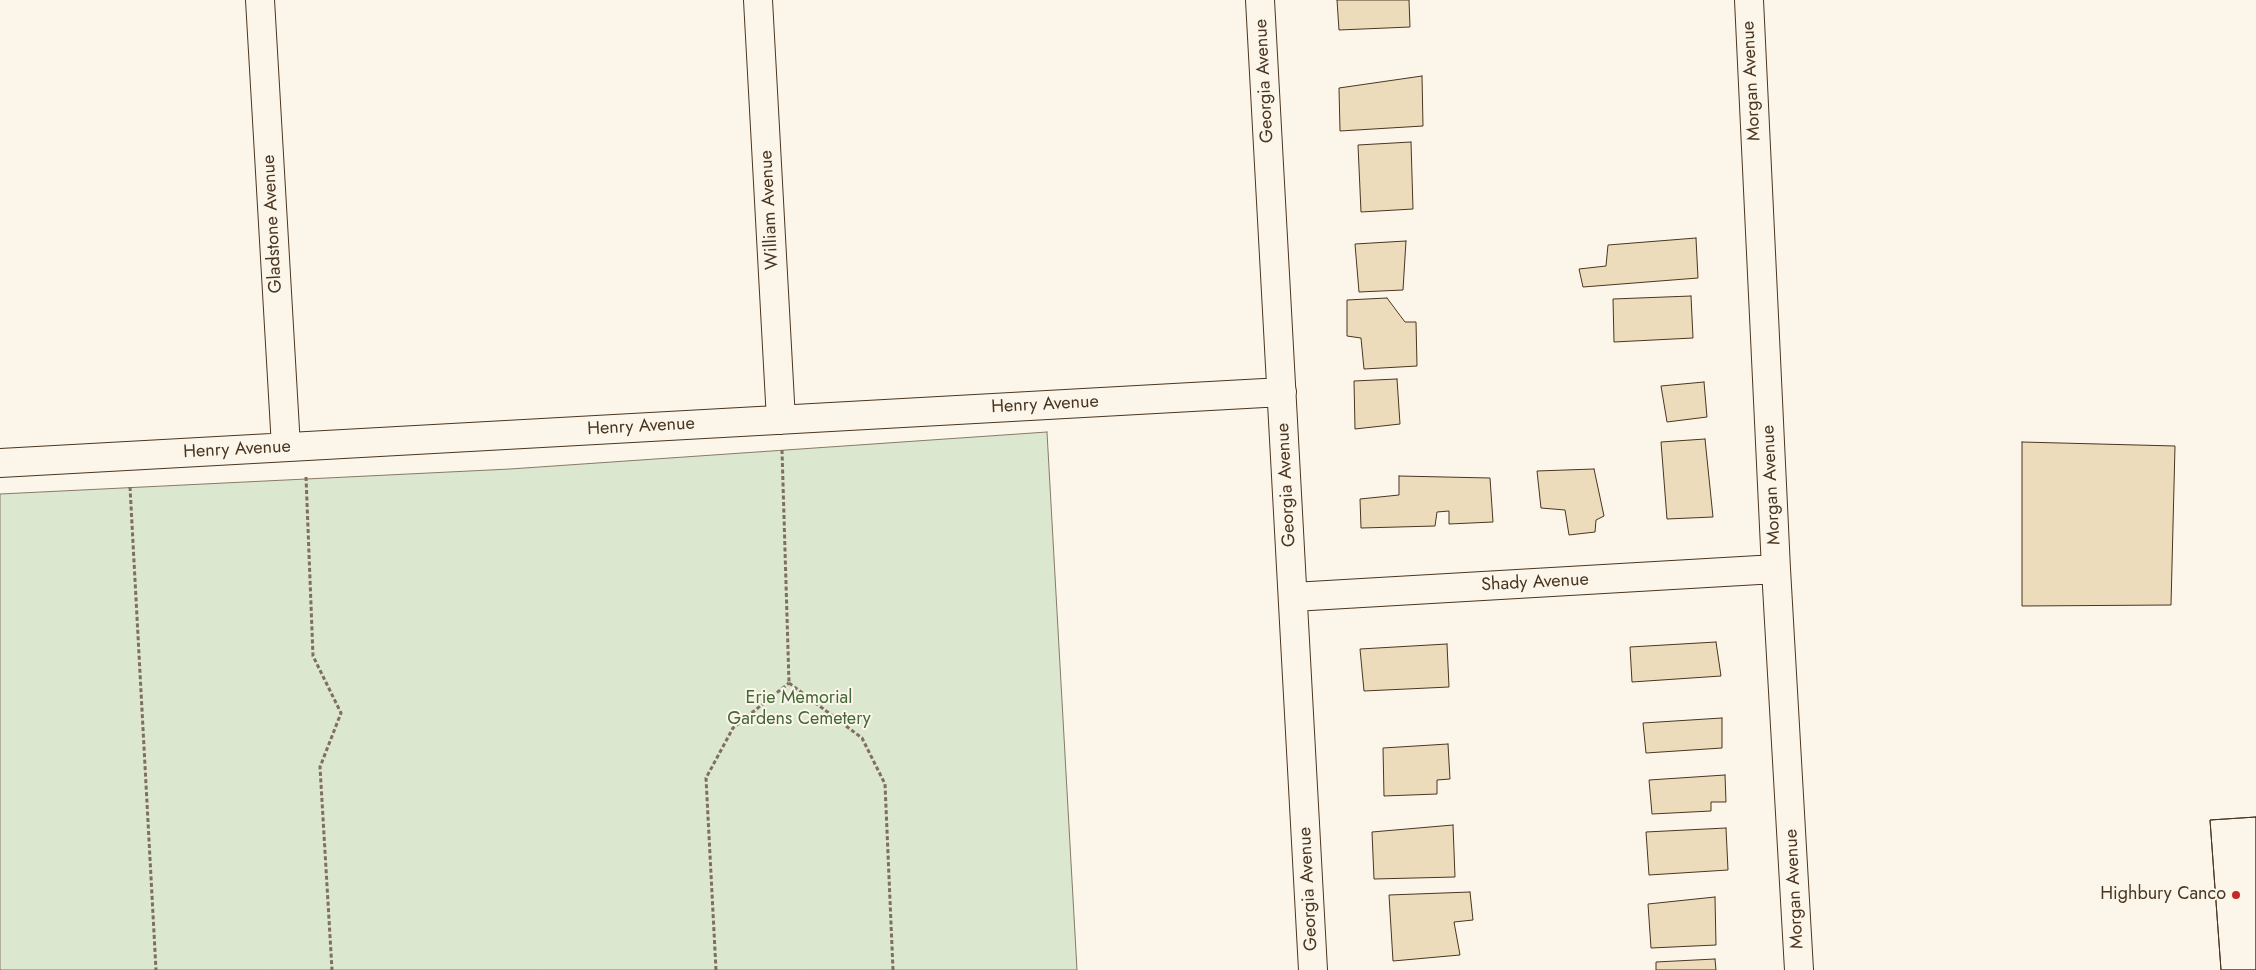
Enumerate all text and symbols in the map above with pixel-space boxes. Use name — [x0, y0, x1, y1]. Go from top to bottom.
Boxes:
street label: Georgia Avenue — [1251, 19, 1279, 143]
street label: Morgan Avenue — [1738, 20, 1766, 142]
street label: William Avenue — [756, 150, 784, 270]
street label: Gladstone Avenue — [259, 154, 287, 294]
street label: Henry Avenue — [991, 391, 1099, 419]
street label: Henry Avenue — [587, 413, 695, 441]
street label: Georgia Avenue — [1273, 423, 1301, 547]
street label: Morgan Avenue — [1758, 424, 1786, 546]
street label: Henry Avenue — [183, 436, 291, 464]
street label: Shady Avenue — [1481, 569, 1589, 597]
park label: Erie Memorial Gardens Cemetery — [727, 688, 871, 731]
street label: Georgia Avenue — [1295, 827, 1323, 951]
street label: Morgan Avenue — [1781, 828, 1809, 950]
place label: Highbury Canco — [2100, 884, 2226, 906]
marker: Highbury Canco — [2230, 889, 2242, 901]

